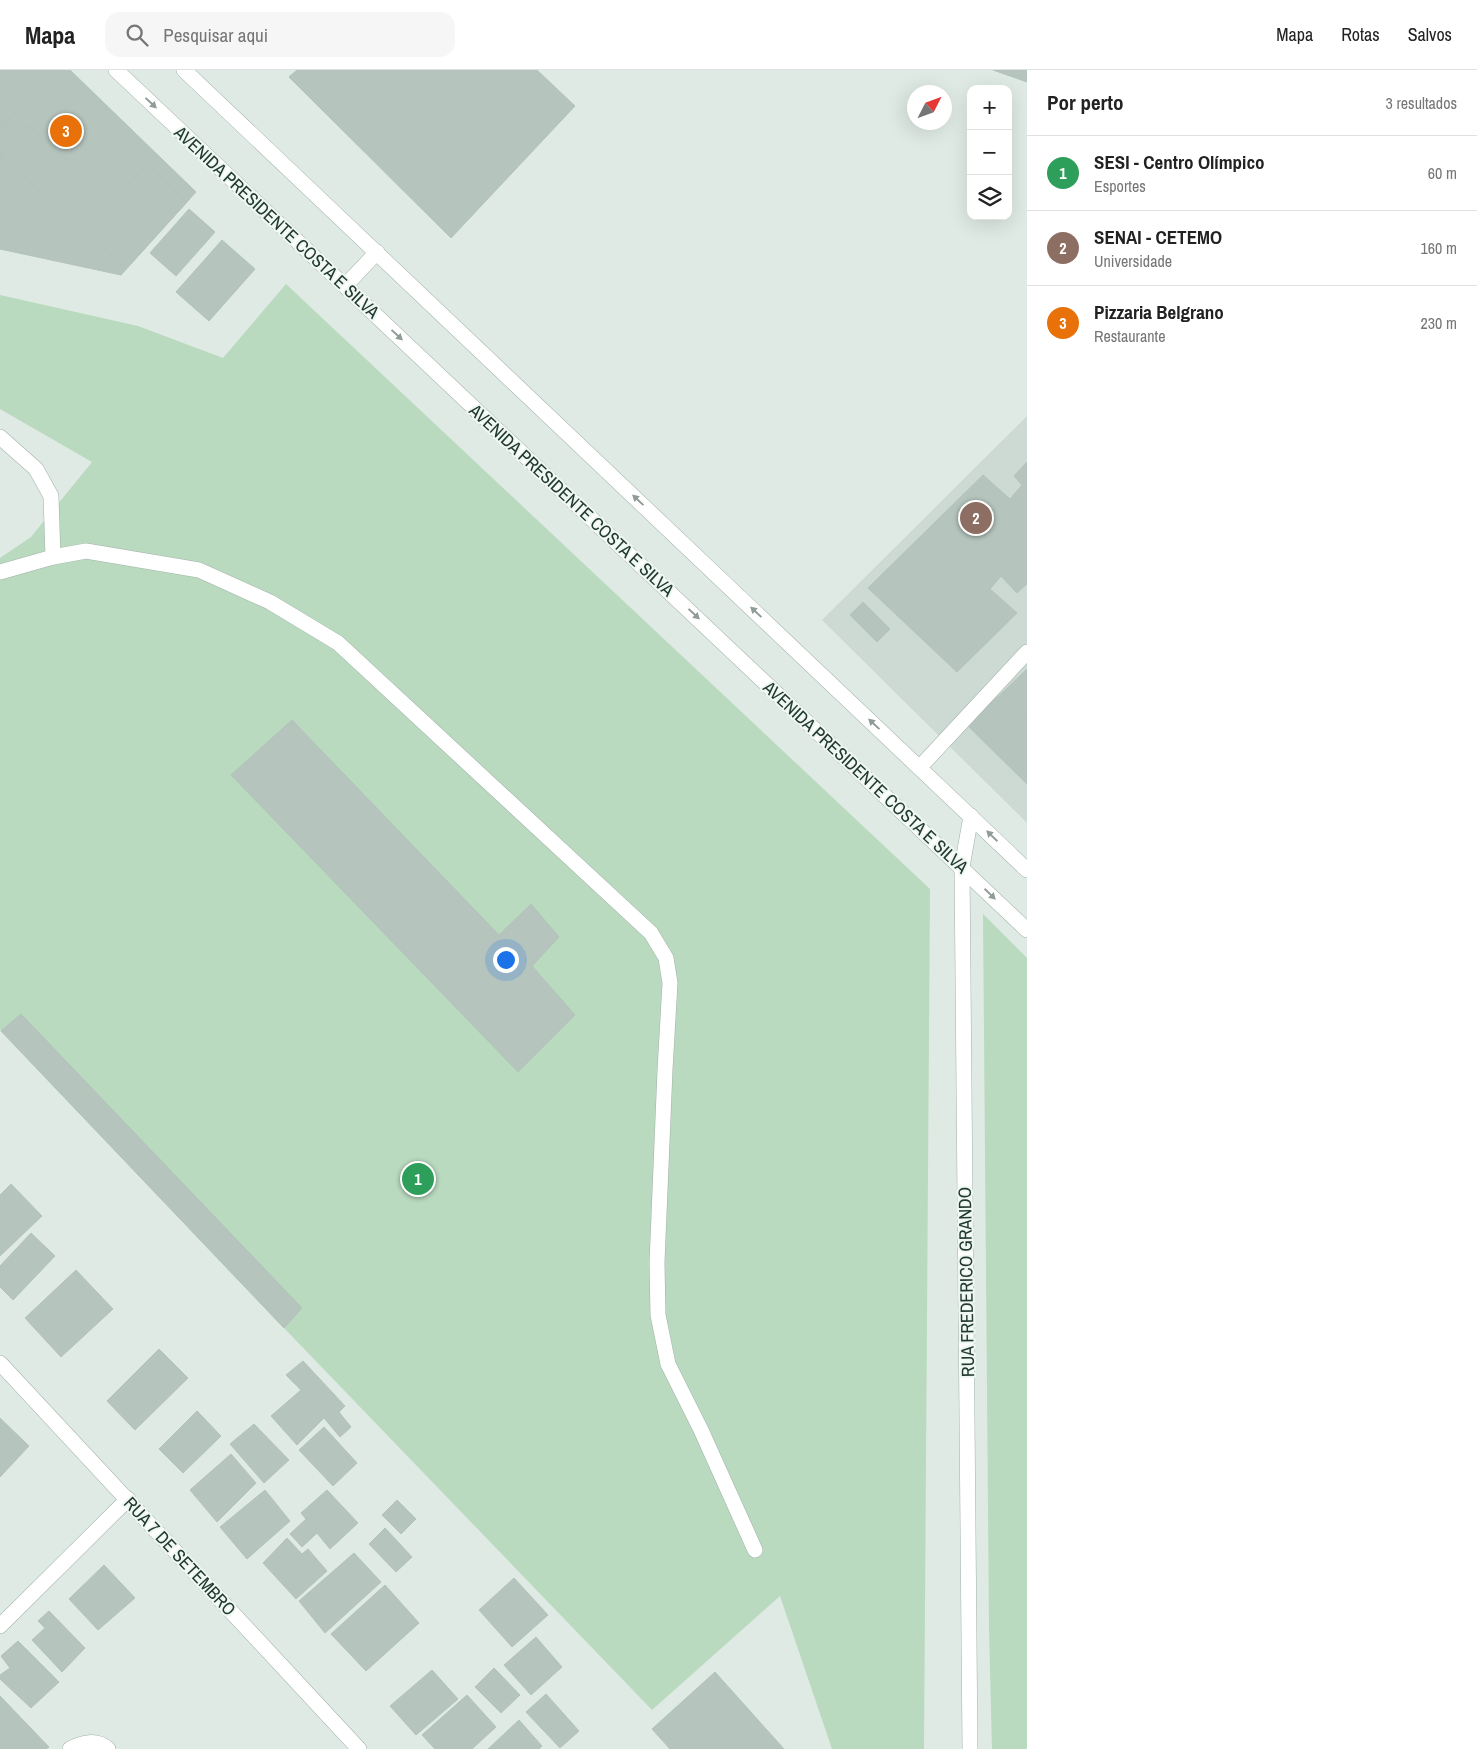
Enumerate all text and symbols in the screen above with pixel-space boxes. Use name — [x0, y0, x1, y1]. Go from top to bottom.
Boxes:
search box — [105, 12, 455, 57]
text: Mapa — [25, 19, 75, 51]
icon: search — [123, 21, 151, 49]
text: Pesquisar aqui — [163, 22, 268, 48]
text: Mapa — [1276, 22, 1313, 47]
text: Rotas — [1341, 22, 1380, 47]
text: Salvos — [1408, 22, 1452, 47]
north arrow — [907, 85, 952, 130]
map controls — [967, 85, 1012, 220]
button: + — [967, 85, 1012, 130]
text: Por perto — [1047, 88, 1124, 117]
text: 3 resultados — [1386, 92, 1457, 114]
one-way arrow — [145, 97, 157, 109]
pin: 3 — [50, 112, 82, 150]
street label: AVENIDA PRESIDENTE COSTA E SILVA — [168, 119, 385, 324]
button: − — [967, 130, 1012, 175]
text: SESI - Centro Olímpico — [1094, 149, 1265, 175]
text: 1 — [1059, 162, 1067, 184]
text: 60 m — [1428, 162, 1457, 184]
button: layers — [967, 175, 1012, 220]
text: Esportes — [1094, 175, 1146, 197]
text: SENAI - CETEMO — [1094, 224, 1222, 250]
text: 2 — [1059, 237, 1067, 259]
text: 160 m — [1421, 237, 1457, 259]
text: Universidade — [1094, 250, 1172, 272]
text: Pizzaria Belgrano — [1094, 299, 1224, 325]
text: 3 — [1059, 312, 1067, 334]
text: 230 m — [1421, 312, 1457, 334]
text: Restaurante — [1094, 325, 1165, 347]
one-way arrow — [391, 329, 403, 341]
street label: AVENIDA PRESIDENTE COSTA E SILVA — [463, 397, 680, 602]
one-way arrow — [633, 494, 645, 506]
pin: 2 — [960, 499, 992, 537]
one-way arrow — [751, 606, 763, 618]
one-way arrow — [687, 608, 699, 620]
street label: AVENIDA PRESIDENTE COSTA E SILVA — [757, 674, 974, 879]
one-way arrow — [868, 718, 880, 730]
one-way arrow — [986, 830, 998, 842]
one-way arrow — [984, 888, 996, 900]
your location — [493, 947, 519, 973]
pin: 1 — [402, 1160, 434, 1198]
street label: RUA FREDERICO GRANDO — [952, 1187, 980, 1377]
street label: RUA 7 DE SETEMBRO — [118, 1491, 242, 1621]

